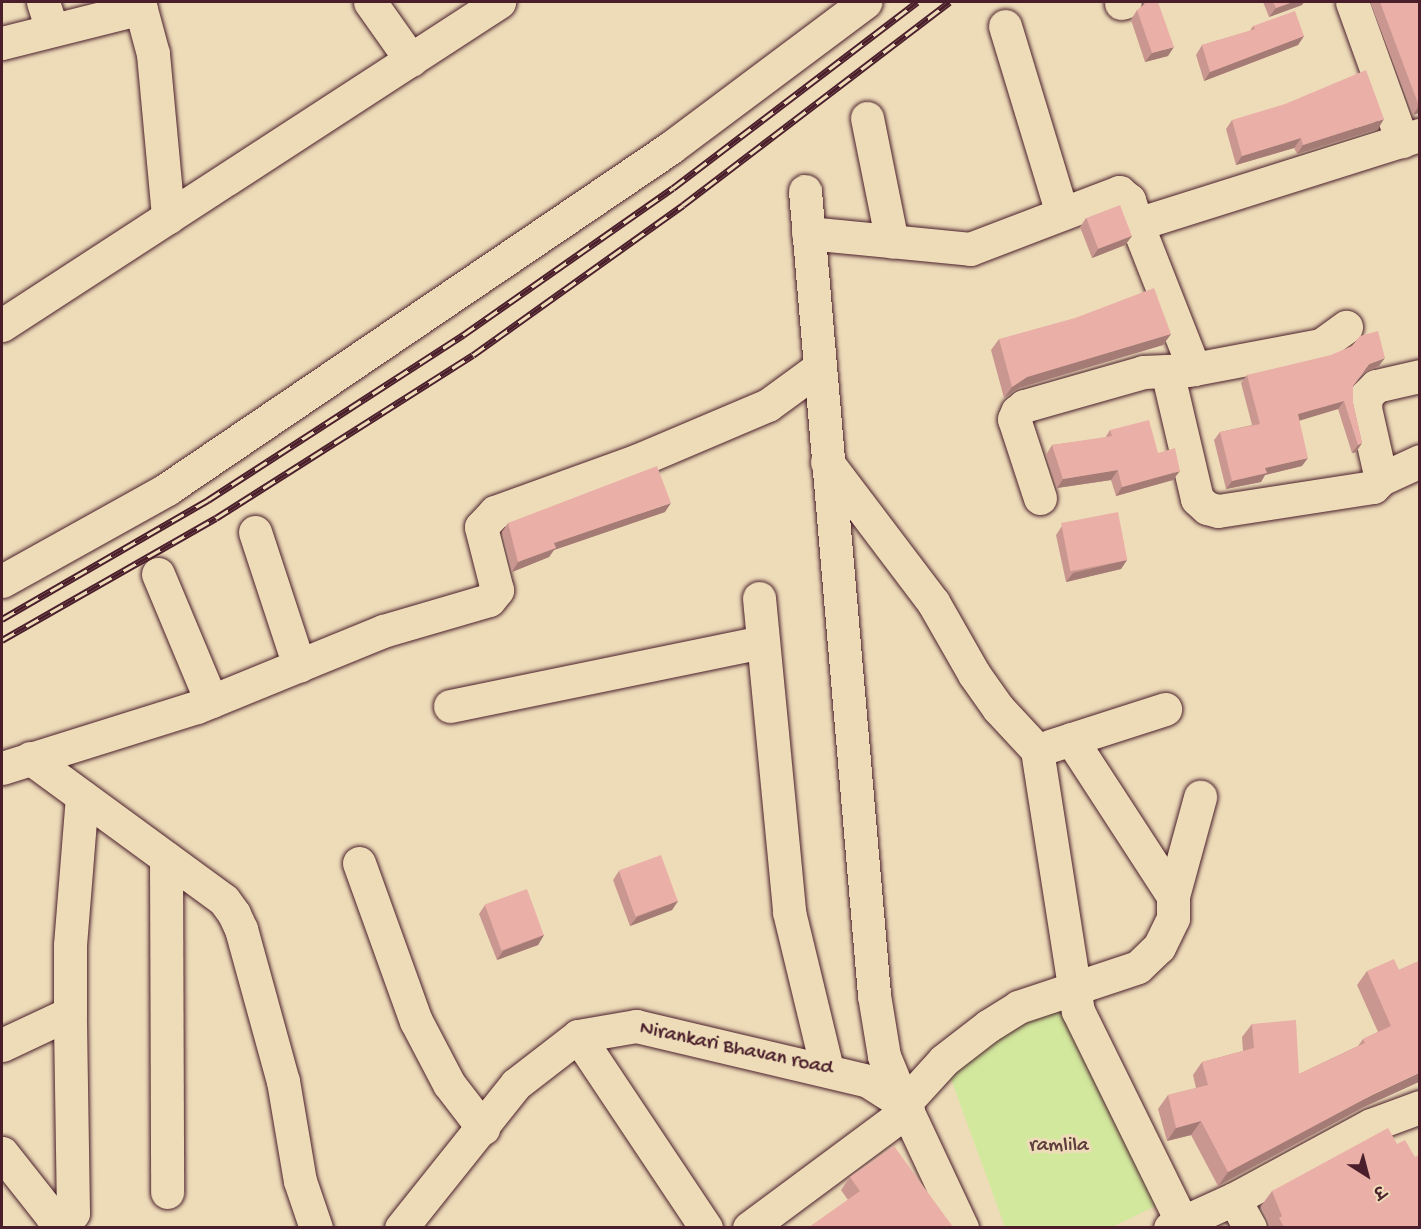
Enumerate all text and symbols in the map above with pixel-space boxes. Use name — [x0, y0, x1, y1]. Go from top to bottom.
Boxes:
street label: Nirankari Bhavan road — [637, 1017, 835, 1083]
park label: ramlila — [1029, 1134, 1089, 1160]
north arrow — [1337, 1145, 1397, 1205]
text: उ — [1368, 1179, 1388, 1201]

